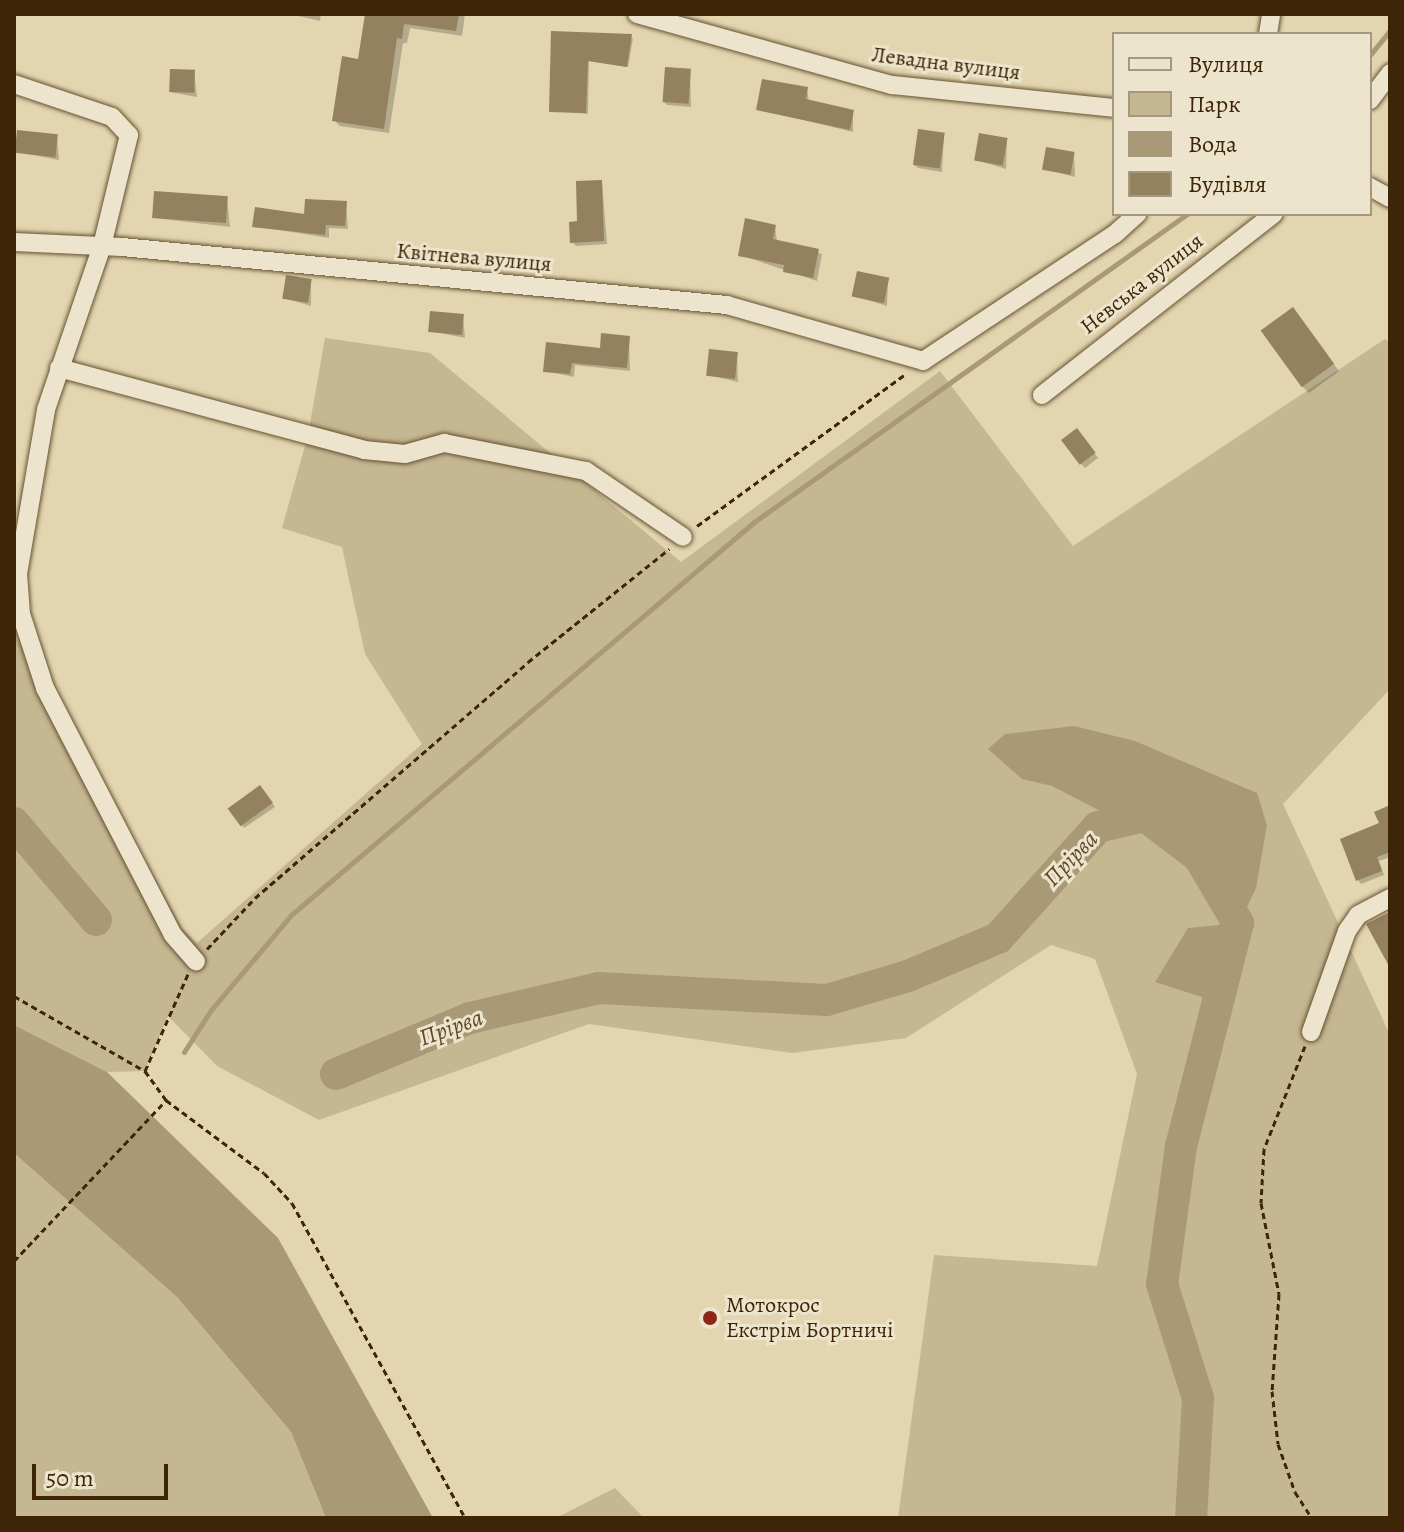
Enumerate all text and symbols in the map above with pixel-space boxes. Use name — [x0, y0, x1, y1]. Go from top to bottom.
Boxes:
legend — [1112, 32, 1372, 216]
street label: Левадна вулиця — [870, 42, 1022, 86]
text: Вулиця — [1188, 48, 1264, 80]
text: Парк — [1188, 88, 1241, 120]
text: Вода — [1188, 128, 1237, 160]
text: Будівля — [1188, 168, 1267, 200]
street label: Невська вулиця — [1075, 228, 1209, 340]
street label: Квітнева вулиця — [395, 238, 553, 278]
water label: Прірва — [1038, 825, 1104, 893]
water label: Прірва — [415, 1003, 487, 1053]
place label: Мотокрос Екстрім Бортничі — [726, 1292, 894, 1344]
marker: Мотокрос Екстрім Бортничі — [701, 1309, 719, 1327]
scale bar — [36, 1448, 172, 1498]
text: 50 m — [46, 1462, 94, 1494]

